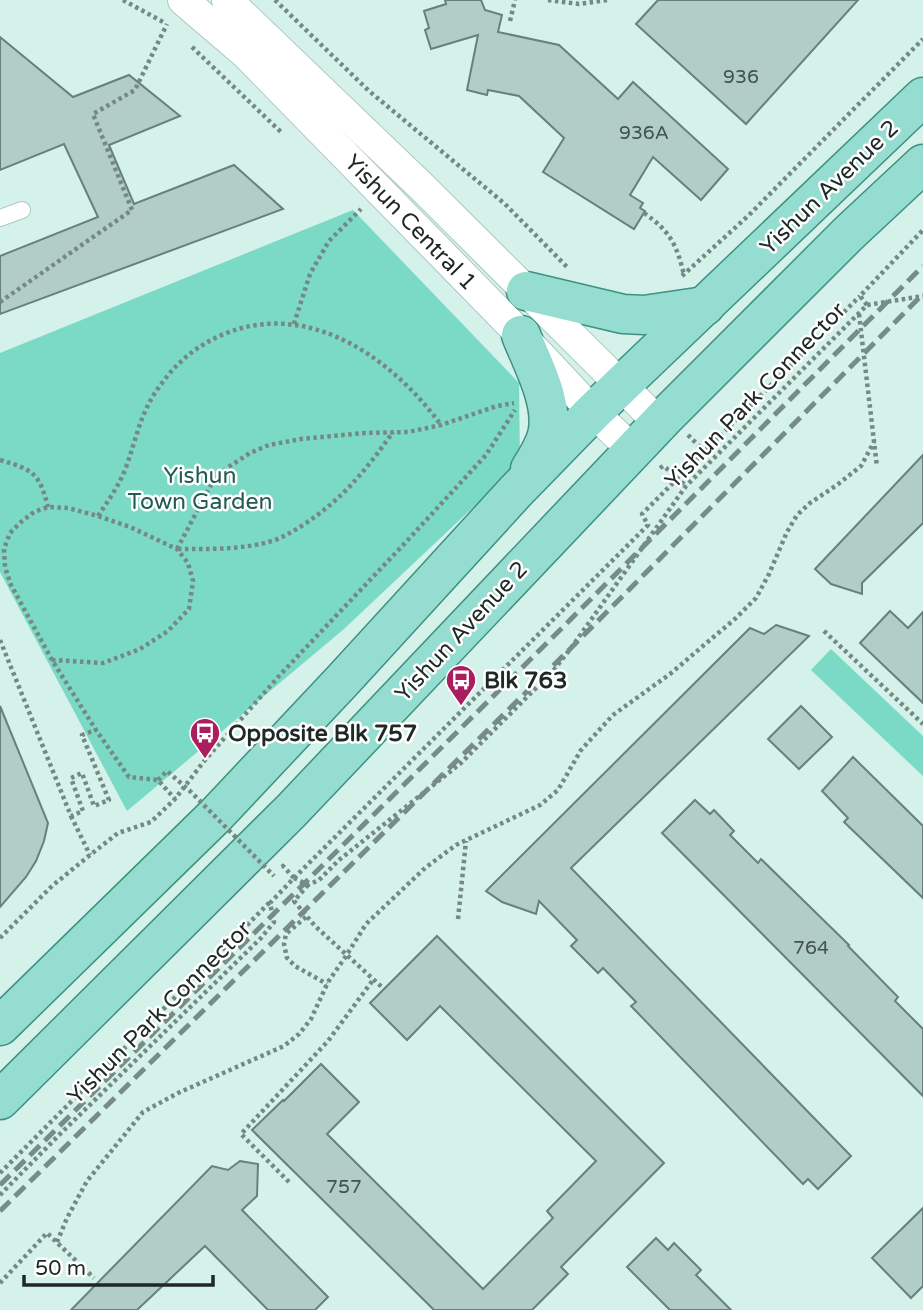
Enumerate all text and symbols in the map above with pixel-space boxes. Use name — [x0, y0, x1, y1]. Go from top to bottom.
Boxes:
house number: 936 — [723, 66, 759, 88]
street label: Yishun Avenue 2 — [755, 114, 905, 261]
house number: 936A — [619, 122, 669, 144]
street label: Yishun Central 1 — [338, 149, 482, 297]
street label: Yishun Park Connector — [659, 296, 852, 495]
park label: Yishun Town Garden — [128, 462, 272, 516]
street label: Yishun Avenue 2 — [389, 556, 534, 708]
bus stop icon: Blk 763 — [444, 663, 478, 707]
place label: Blk 763 — [484, 667, 567, 695]
bus stop icon: Opposite Blk 757 — [188, 716, 222, 760]
place label: Opposite Blk 757 — [228, 720, 417, 748]
street label: Yishun Park Connector — [62, 915, 258, 1110]
house number: 764 — [793, 937, 829, 959]
house number: 757 — [326, 1176, 362, 1198]
scale bar — [24, 1244, 214, 1288]
text: 50 m — [35, 1256, 86, 1281]

